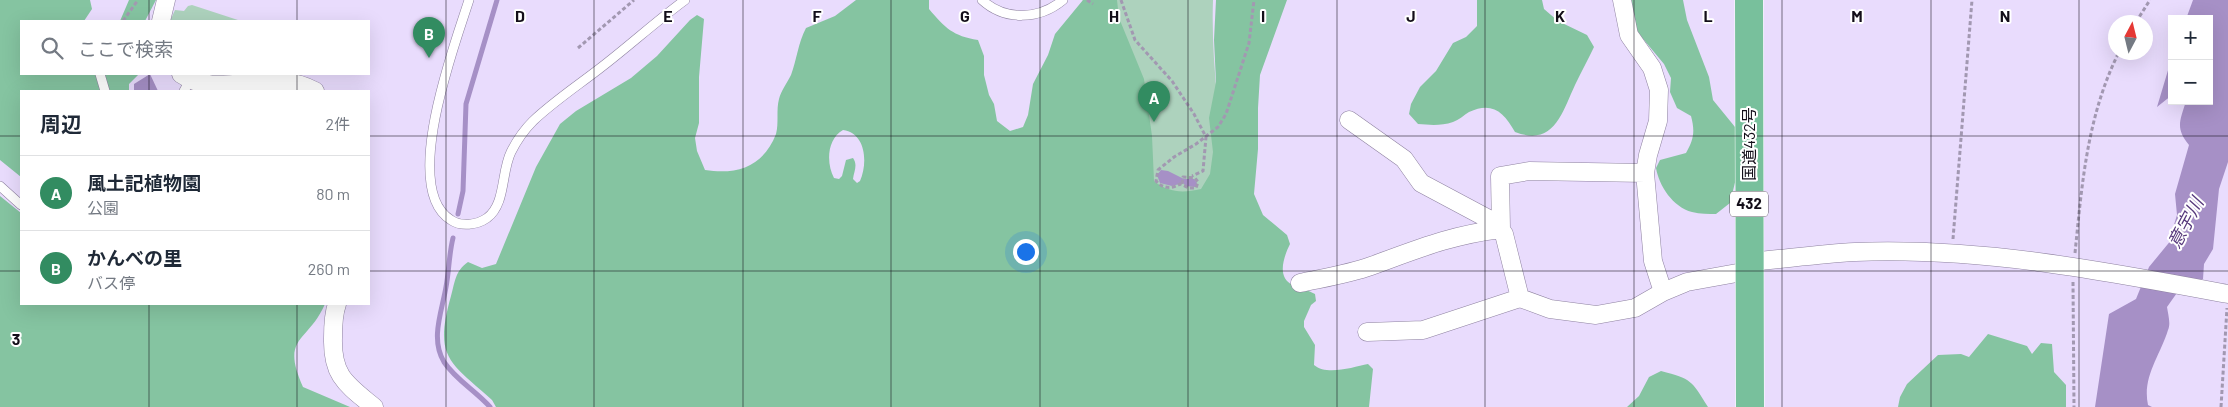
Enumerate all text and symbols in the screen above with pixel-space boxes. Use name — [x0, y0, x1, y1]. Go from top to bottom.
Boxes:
text: D — [515, 6, 525, 25]
text: E — [663, 6, 673, 25]
text: F — [813, 6, 822, 25]
text: G — [960, 6, 970, 25]
text: H — [1109, 6, 1119, 25]
text: I — [1261, 6, 1265, 25]
text: J — [1406, 6, 1416, 25]
text: K — [1555, 6, 1565, 25]
text: L — [1703, 6, 1713, 25]
text: M — [1851, 6, 1863, 25]
text: N — [2000, 6, 2010, 25]
north arrow — [2108, 15, 2153, 60]
map controls — [2168, 15, 2213, 105]
button: + — [2168, 15, 2213, 60]
pin: B — [413, 17, 445, 58]
search box — [20, 20, 370, 75]
icon: search — [38, 34, 66, 62]
text: ここで検索 — [78, 37, 173, 60]
button: − — [2168, 60, 2213, 105]
pin: A — [1138, 81, 1170, 122]
street label: 国道432号 — [1739, 107, 1758, 181]
text: 周辺 — [40, 111, 82, 136]
text: 2件 — [325, 114, 350, 133]
text: 風土記植物園 — [87, 171, 201, 194]
text: A — [51, 184, 61, 203]
text: 80 m — [316, 184, 350, 203]
road number: 432 — [1730, 192, 1768, 216]
water label: 意宇川 — [2163, 192, 2208, 252]
text: 公園 — [87, 198, 119, 217]
your location — [1013, 239, 1039, 265]
text: かんべの里 — [87, 246, 182, 269]
text: B — [51, 259, 61, 278]
text: 260 m — [308, 259, 350, 278]
text: バス停 — [87, 273, 135, 292]
text: 3 — [12, 329, 20, 348]

